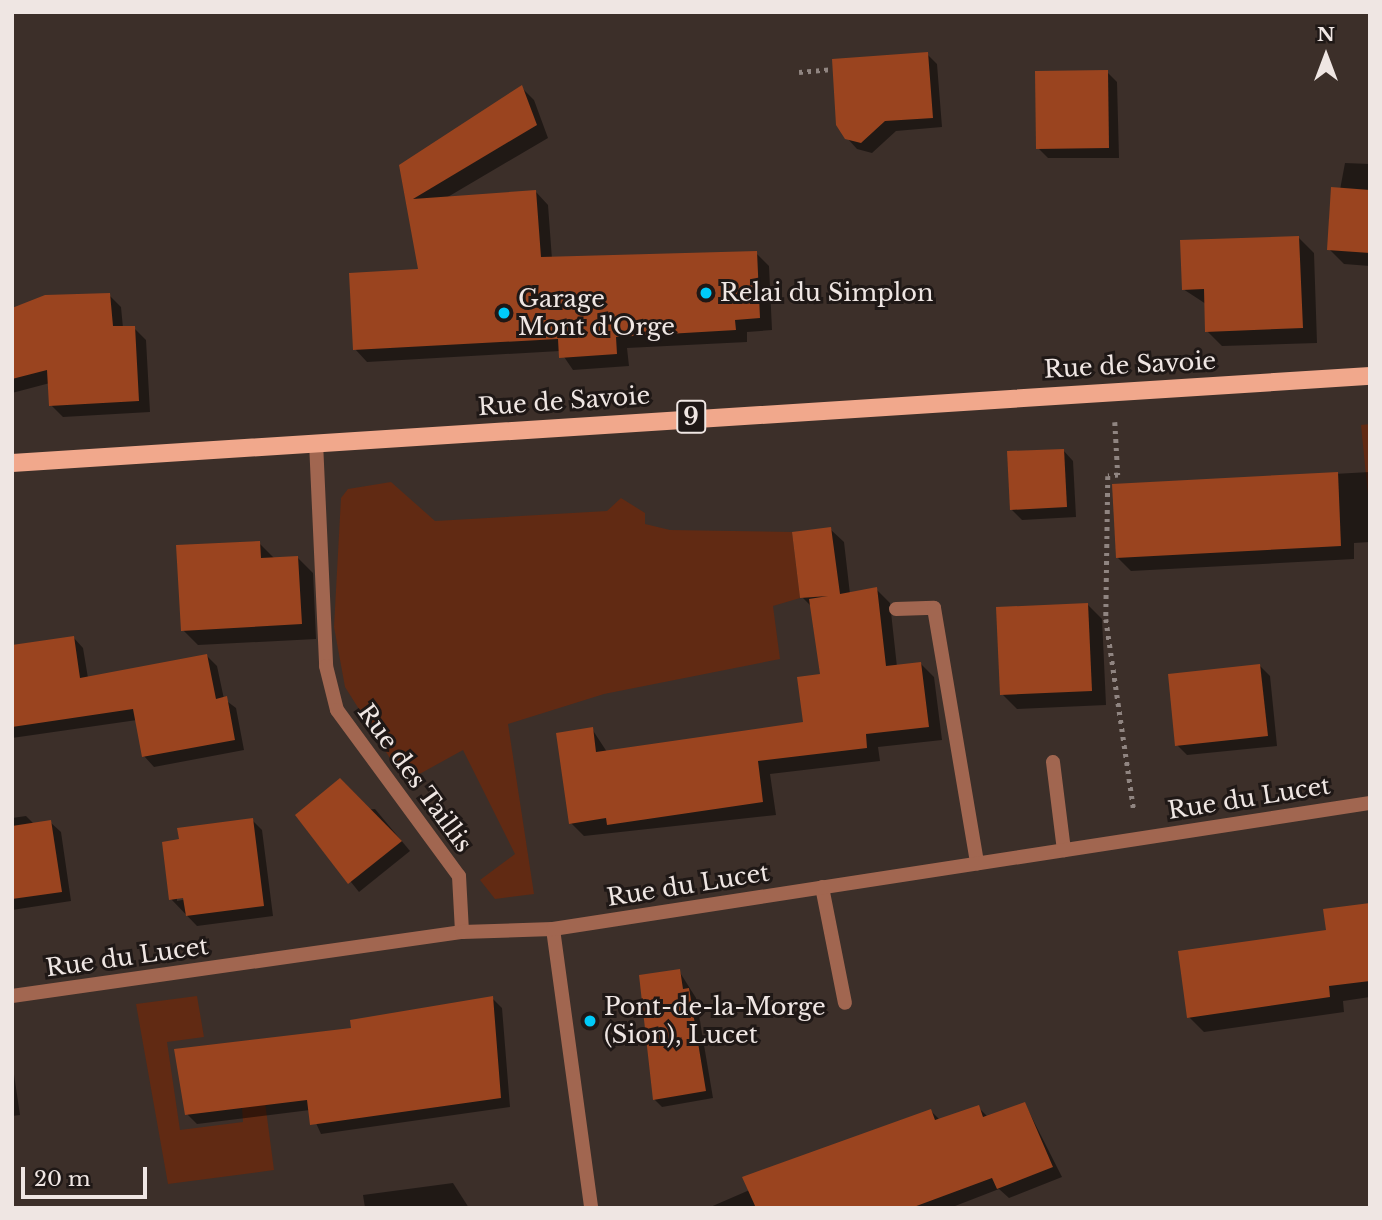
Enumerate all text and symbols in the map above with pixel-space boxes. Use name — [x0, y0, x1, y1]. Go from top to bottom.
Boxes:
north arrow — [1291, 21, 1361, 91]
text: N — [1317, 23, 1335, 46]
place label: Relai du Simplon — [720, 279, 934, 307]
place label: Garage Mont d'Orge — [518, 285, 675, 341]
marker: Relai du Simplon — [698, 285, 714, 301]
marker: Garage Mont d'Orge — [496, 305, 512, 321]
street label: Rue de Savoie — [1043, 346, 1217, 384]
street label: Rue de Savoie — [477, 381, 651, 421]
road number: 9 — [675, 398, 707, 436]
street label: Rue des Taillis — [352, 698, 478, 858]
street label: Rue du Lucet — [1166, 771, 1332, 825]
street label: Rue du Lucet — [605, 858, 771, 912]
street label: Rue du Lucet — [44, 931, 210, 983]
place label: Pont-de-la-Morge (Sion), Lucet — [604, 993, 826, 1049]
marker: Pont-de-la-Morge (Sion), Lucet — [582, 1013, 598, 1029]
scale bar — [24, 1154, 150, 1198]
text: 20 m — [34, 1166, 91, 1192]

